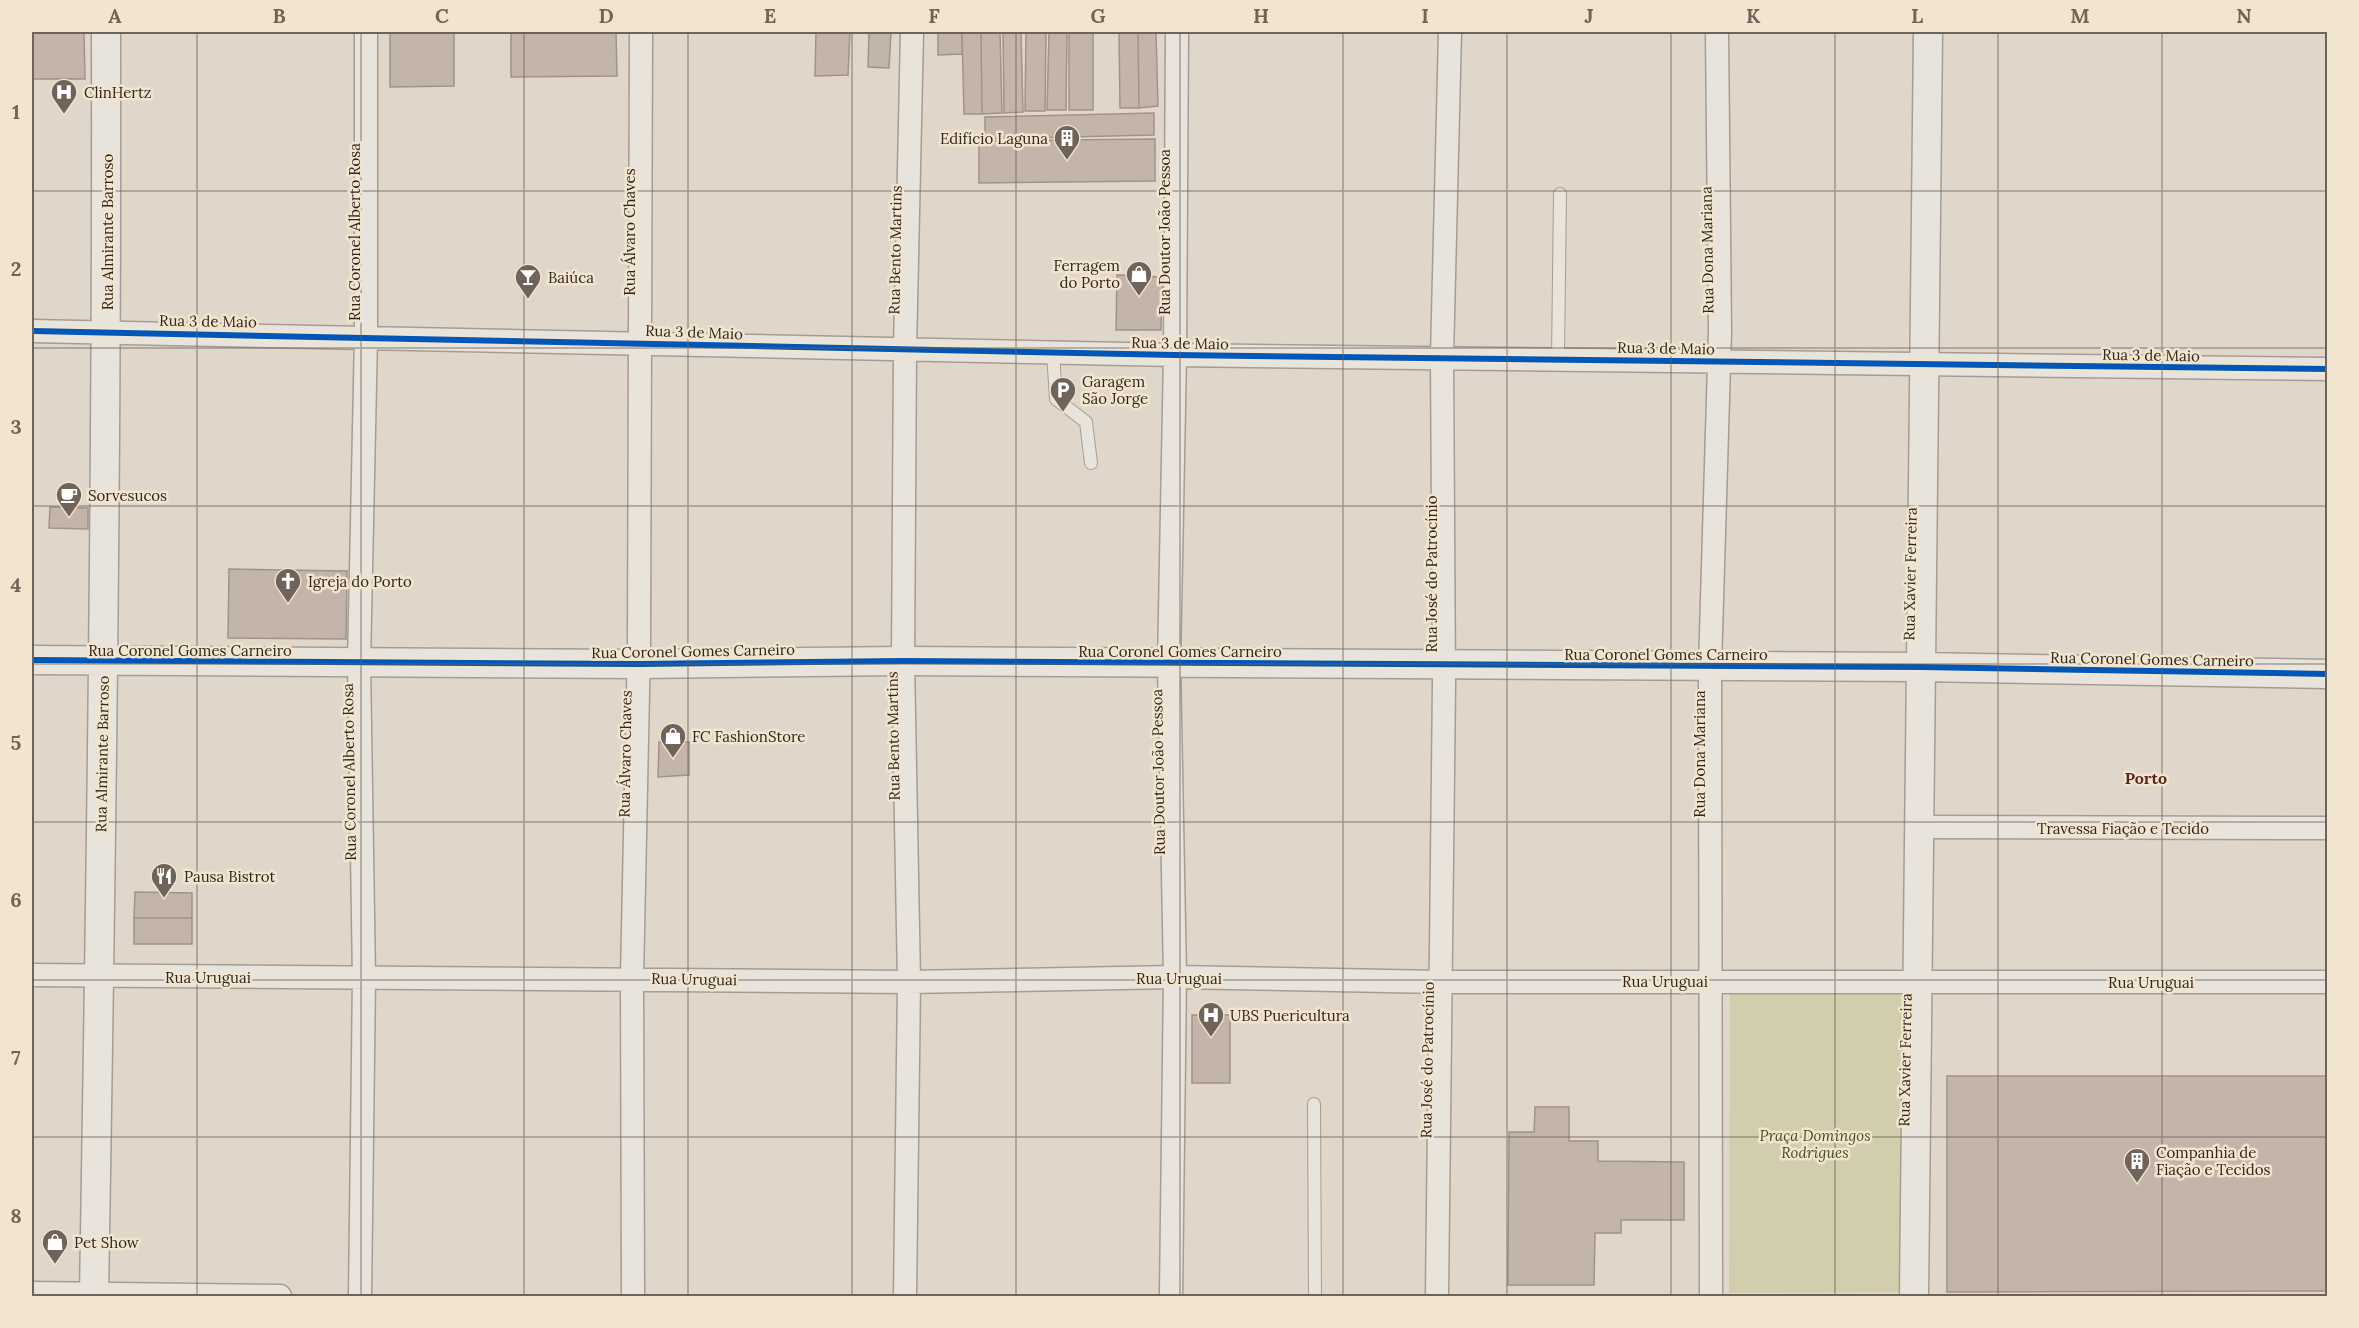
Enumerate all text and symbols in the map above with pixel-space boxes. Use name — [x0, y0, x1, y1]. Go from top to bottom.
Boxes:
text: A — [108, 3, 122, 28]
text: B — [272, 3, 286, 28]
text: C — [435, 3, 449, 28]
text: D — [598, 3, 614, 28]
text: E — [764, 3, 776, 28]
text: F — [928, 3, 940, 28]
text: G — [1090, 3, 1106, 28]
text: H — [1253, 3, 1269, 28]
text: I — [1421, 3, 1429, 28]
text: J — [1584, 3, 1594, 28]
text: K — [1746, 3, 1761, 28]
text: L — [1911, 3, 1923, 28]
text: M — [2070, 3, 2090, 28]
text: N — [2236, 3, 2252, 28]
hospital icon: ClinHertz — [49, 77, 79, 115]
place label: ClinHertz — [84, 83, 151, 102]
text: 1 — [12, 99, 20, 124]
building icon: Edifício Laguna — [1052, 123, 1082, 161]
place label: Edifício Laguna — [940, 129, 1048, 148]
street label: Rua Coronel Alberto Rosa — [345, 143, 364, 321]
street label: Rua Doutor João Pessoa — [1155, 149, 1174, 315]
street label: Rua Almirante Barroso — [98, 153, 117, 310]
street label: Rua Álvaro Chaves — [620, 168, 639, 296]
street label: Rua Bento Martins — [884, 185, 906, 315]
street label: Rua Dona Mariana — [1696, 186, 1718, 314]
text: 2 — [11, 256, 21, 281]
place label: Ferragem do Porto — [1053, 256, 1120, 292]
shop icon: Ferragem do Porto — [1124, 259, 1154, 297]
bar icon: Baiúca — [513, 262, 543, 300]
place label: Baiúca — [548, 268, 594, 287]
street label: Rua 3 de Maio — [159, 311, 257, 331]
street label: Rua 3 de Maio — [645, 321, 743, 343]
street label: Rua 3 de Maio — [1131, 333, 1229, 353]
street label: Rua 3 de Maio — [1617, 338, 1715, 358]
street label: Rua 3 de Maio — [2102, 345, 2200, 365]
place label: Garagem São Jorge — [1082, 372, 1148, 408]
parking icon: Garagem São Jorge — [1048, 375, 1078, 413]
text: 3 — [10, 414, 22, 439]
cafe icon: Sorvesucos — [54, 480, 84, 518]
place label: Sorvesucos — [88, 486, 167, 505]
street label: Rua José do Patrocínio — [1422, 495, 1441, 652]
street label: Rua Xavier Ferreira — [1899, 507, 1921, 641]
church icon: Igreja do Porto — [273, 566, 303, 604]
text: 4 — [11, 572, 22, 597]
place label: Igreja do Porto — [308, 572, 412, 591]
street label: Rua Coronel Gomes Carneiro — [591, 640, 795, 662]
street label: Rua Coronel Gomes Carneiro — [88, 641, 292, 660]
street label: Rua Coronel Gomes Carneiro — [1078, 642, 1282, 661]
street label: Rua Coronel Gomes Carneiro — [1564, 645, 1768, 664]
street label: Rua Coronel Gomes Carneiro — [2050, 648, 2254, 670]
street label: Rua Bento Martins — [882, 671, 904, 801]
street label: Rua Almirante Barroso — [91, 675, 113, 832]
street label: Rua Coronel Alberto Rosa — [338, 683, 360, 861]
street label: Rua Doutor João Pessoa — [1147, 688, 1169, 855]
street label: Rua Álvaro Chaves — [614, 690, 636, 818]
street label: Rua Dona Mariana — [1690, 690, 1709, 818]
shop icon: FC FashionStore — [658, 721, 688, 759]
place label: FC FashionStore — [692, 727, 805, 746]
text: 5 — [11, 730, 22, 755]
district label: Porto — [2125, 768, 2167, 788]
street label: Travessa Fiação e Tecido — [2037, 819, 2209, 838]
restaurant icon: Pausa Bistrot — [149, 861, 179, 899]
place label: Pausa Bistrot — [184, 867, 276, 886]
text: 6 — [10, 887, 22, 912]
street label: Rua Uruguai — [165, 968, 251, 987]
street label: Rua Uruguai — [651, 969, 737, 989]
street label: Rua Uruguai — [1136, 969, 1222, 988]
street label: Rua Uruguai — [1622, 972, 1708, 991]
street label: Rua Uruguai — [2108, 973, 2194, 992]
street label: Rua José do Patrocínio — [1416, 981, 1438, 1139]
street label: Rua Xavier Ferreira — [1894, 993, 1916, 1127]
hospital icon: UBS Puericultura — [1196, 1000, 1226, 1038]
place label: UBS Puericultura — [1230, 1006, 1350, 1025]
text: 7 — [11, 1045, 21, 1070]
park label: Praça Domingos Rodrigues — [1759, 1126, 1871, 1162]
place label: Companhia de Fiação e Tecidos — [2156, 1143, 2270, 1179]
building icon: Companhia de Fiação e Tecidos — [2122, 1146, 2152, 1184]
text: 8 — [10, 1203, 22, 1228]
shop icon: Pet Show — [40, 1227, 70, 1265]
place label: Pet Show — [74, 1233, 139, 1252]

